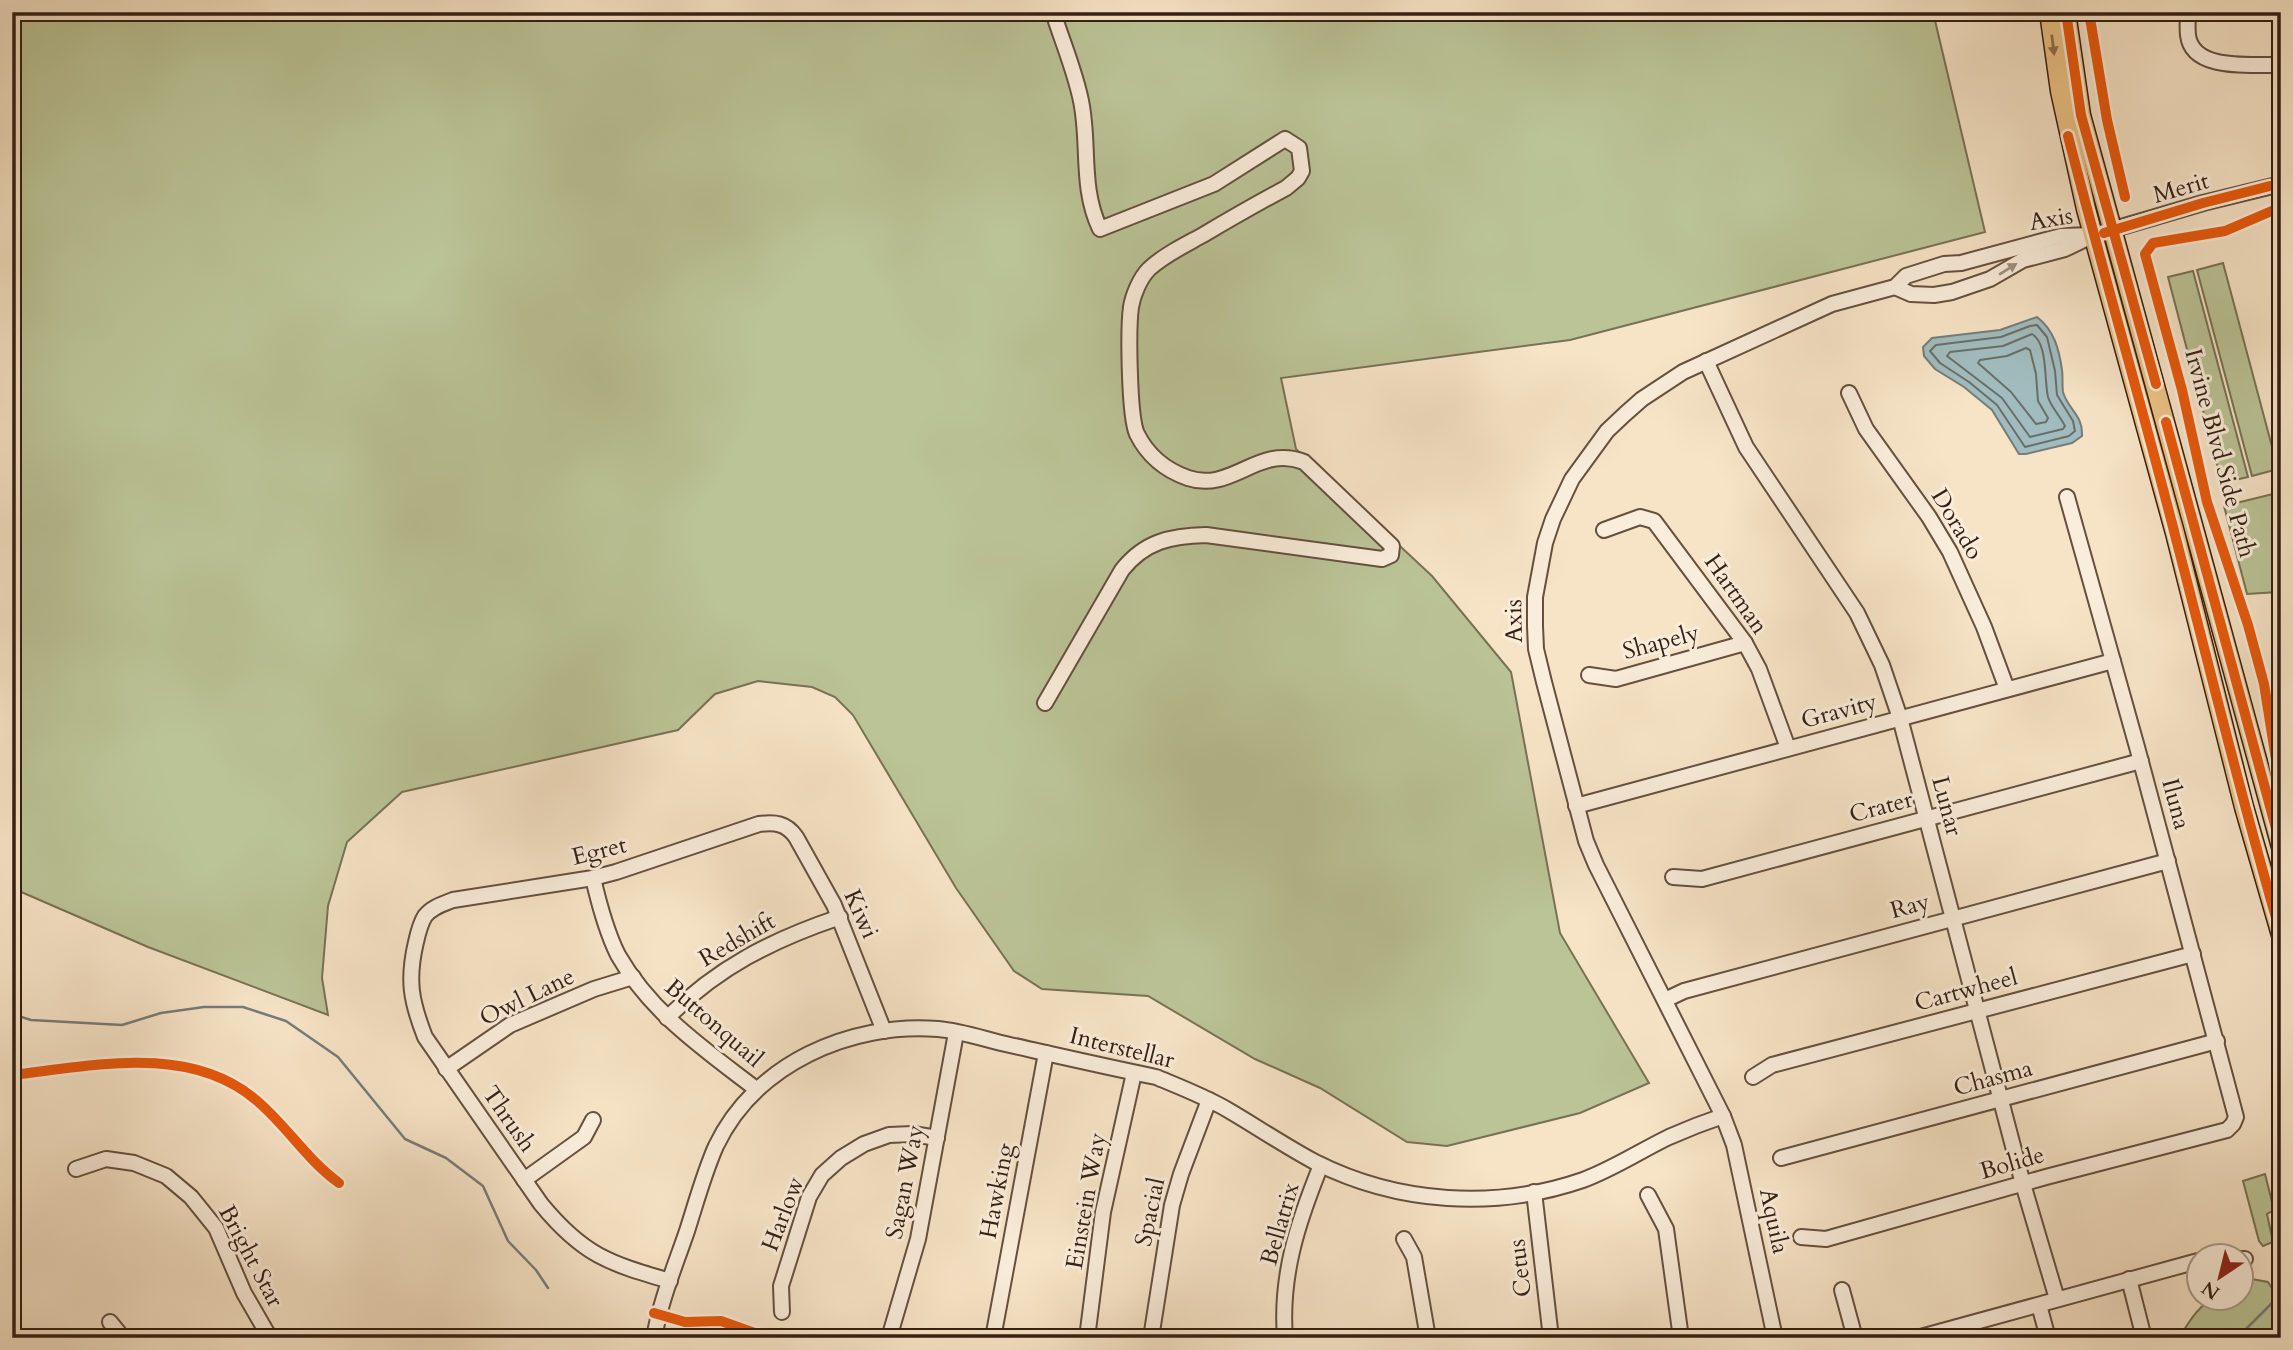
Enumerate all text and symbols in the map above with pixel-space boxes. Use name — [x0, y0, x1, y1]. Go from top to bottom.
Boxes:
one-way arrow — [2047, 34, 2058, 56]
street label: Merit — [2149, 164, 2213, 212]
street label: Axis — [2027, 199, 2075, 239]
one-way arrow — [1998, 262, 2017, 275]
street label: Irvine Blvd Side Path — [2176, 345, 2264, 561]
street label: Dorado — [1923, 482, 1991, 566]
street label: Hartman — [1696, 547, 1776, 641]
street label: Axis — [1497, 599, 1531, 643]
street label: Shapely — [1619, 616, 1703, 668]
street label: Gravity — [1797, 685, 1881, 737]
street label: Lunar — [1923, 773, 1971, 840]
street label: Iluna — [2153, 775, 2199, 834]
street label: Crater — [1845, 783, 1917, 831]
street label: Egret — [568, 828, 630, 874]
street label: Kiwi — [836, 884, 886, 944]
street label: Ray — [1887, 885, 1934, 927]
street label: Redshift — [693, 905, 782, 975]
street label: Owl Lane — [474, 960, 580, 1034]
street label: Cartwheel — [1911, 960, 2021, 1020]
street label: Buttonquail — [658, 971, 770, 1075]
street label: Interstellar — [1066, 1019, 1178, 1077]
street label: Chasma — [1950, 1051, 2037, 1104]
street label: Thrush — [474, 1079, 544, 1159]
street label: Sagan Way — [878, 1122, 932, 1242]
street label: Einstein Way — [1058, 1130, 1114, 1272]
street label: Bolide — [1976, 1138, 2048, 1188]
street label: Hawking — [972, 1140, 1022, 1241]
street label: Harlow — [754, 1172, 812, 1256]
street label: Spacial — [1127, 1175, 1173, 1249]
street label: Bellatrix — [1252, 1179, 1308, 1269]
street label: Aquila — [1751, 1185, 1797, 1257]
street label: Bright Star — [210, 1199, 292, 1313]
street label: Cetus — [1500, 1237, 1540, 1299]
north arrow — [2184, 1242, 2254, 1312]
text: N — [2196, 1274, 2225, 1305]

